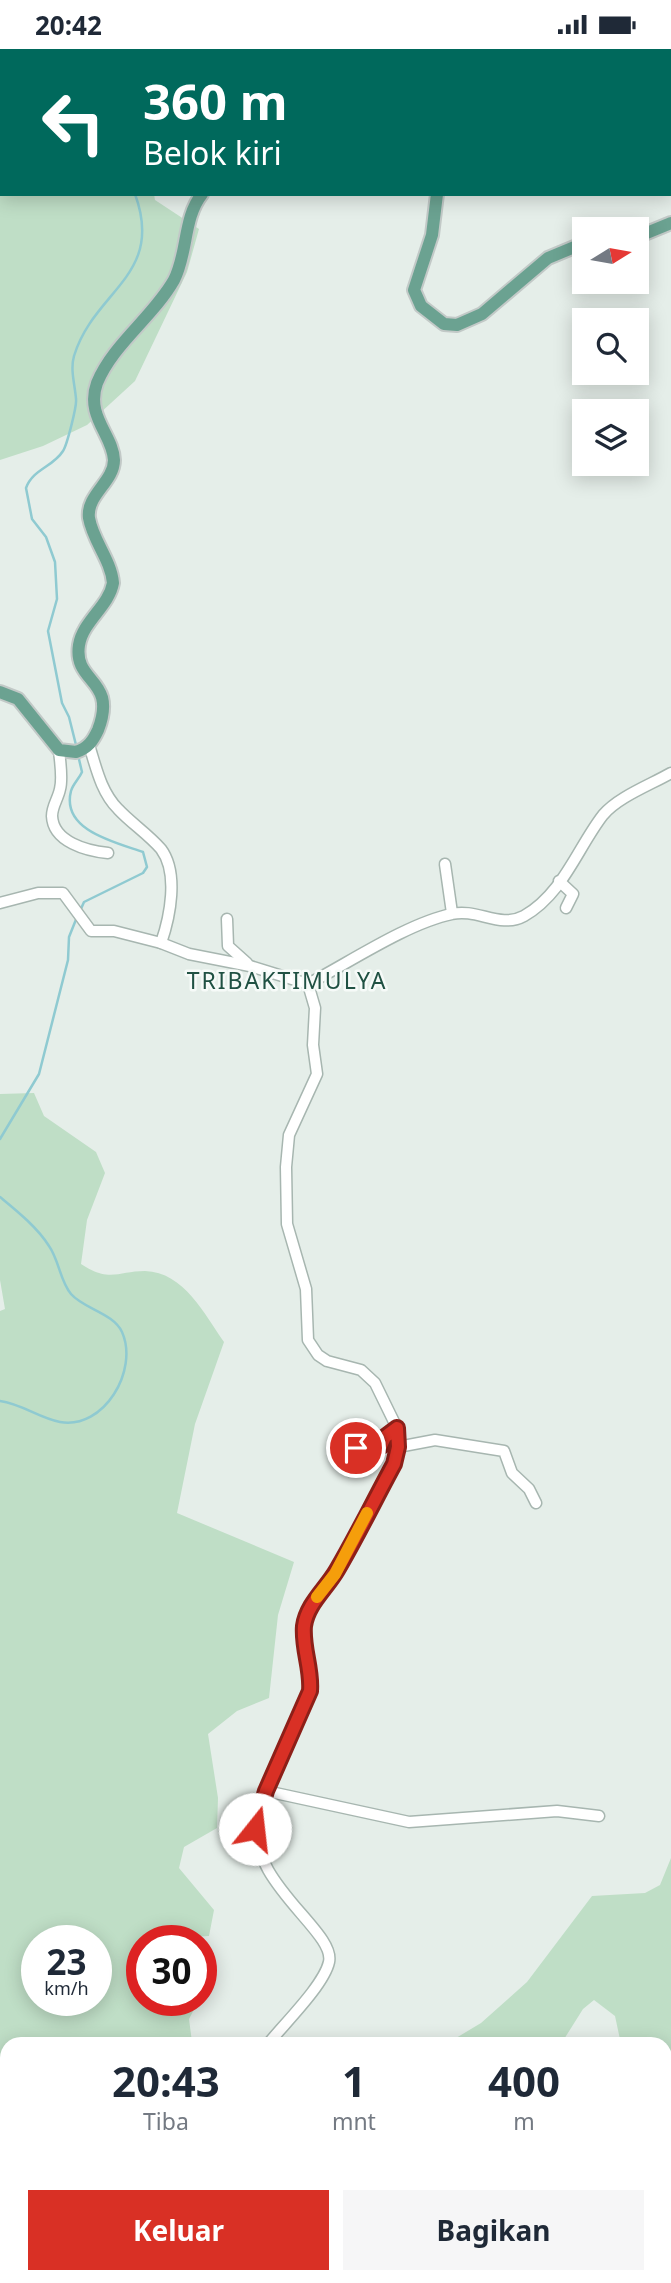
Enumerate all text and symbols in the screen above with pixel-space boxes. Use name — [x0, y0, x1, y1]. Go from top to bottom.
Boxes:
text: 20:42 — [35, 7, 102, 43]
text: 360 m — [143, 68, 288, 134]
icon: left — [28, 77, 119, 168]
text: Belok kiri — [143, 131, 282, 174]
north arrow — [572, 217, 649, 294]
map controls — [572, 217, 649, 476]
button: search — [572, 308, 649, 385]
button: layers — [572, 399, 649, 476]
district label: TRIBAKTIMULYA — [187, 964, 387, 996]
pin — [326, 1418, 386, 1478]
icon: arrive — [337, 1429, 375, 1467]
position arrow — [218, 1792, 292, 1866]
speed limit sign: 30 — [126, 1925, 217, 2016]
text: 23 — [46, 1938, 87, 1985]
text: km/h — [44, 1976, 89, 2000]
text: 20:43 — [112, 2052, 220, 2109]
text: 1 — [342, 2052, 366, 2109]
text: 400 — [488, 2052, 560, 2109]
text: Tiba — [143, 2105, 189, 2137]
text: mnt — [332, 2105, 376, 2137]
text: m — [513, 2105, 535, 2137]
button: Keluar — [28, 2190, 329, 2270]
button: Bagikan — [343, 2190, 644, 2270]

